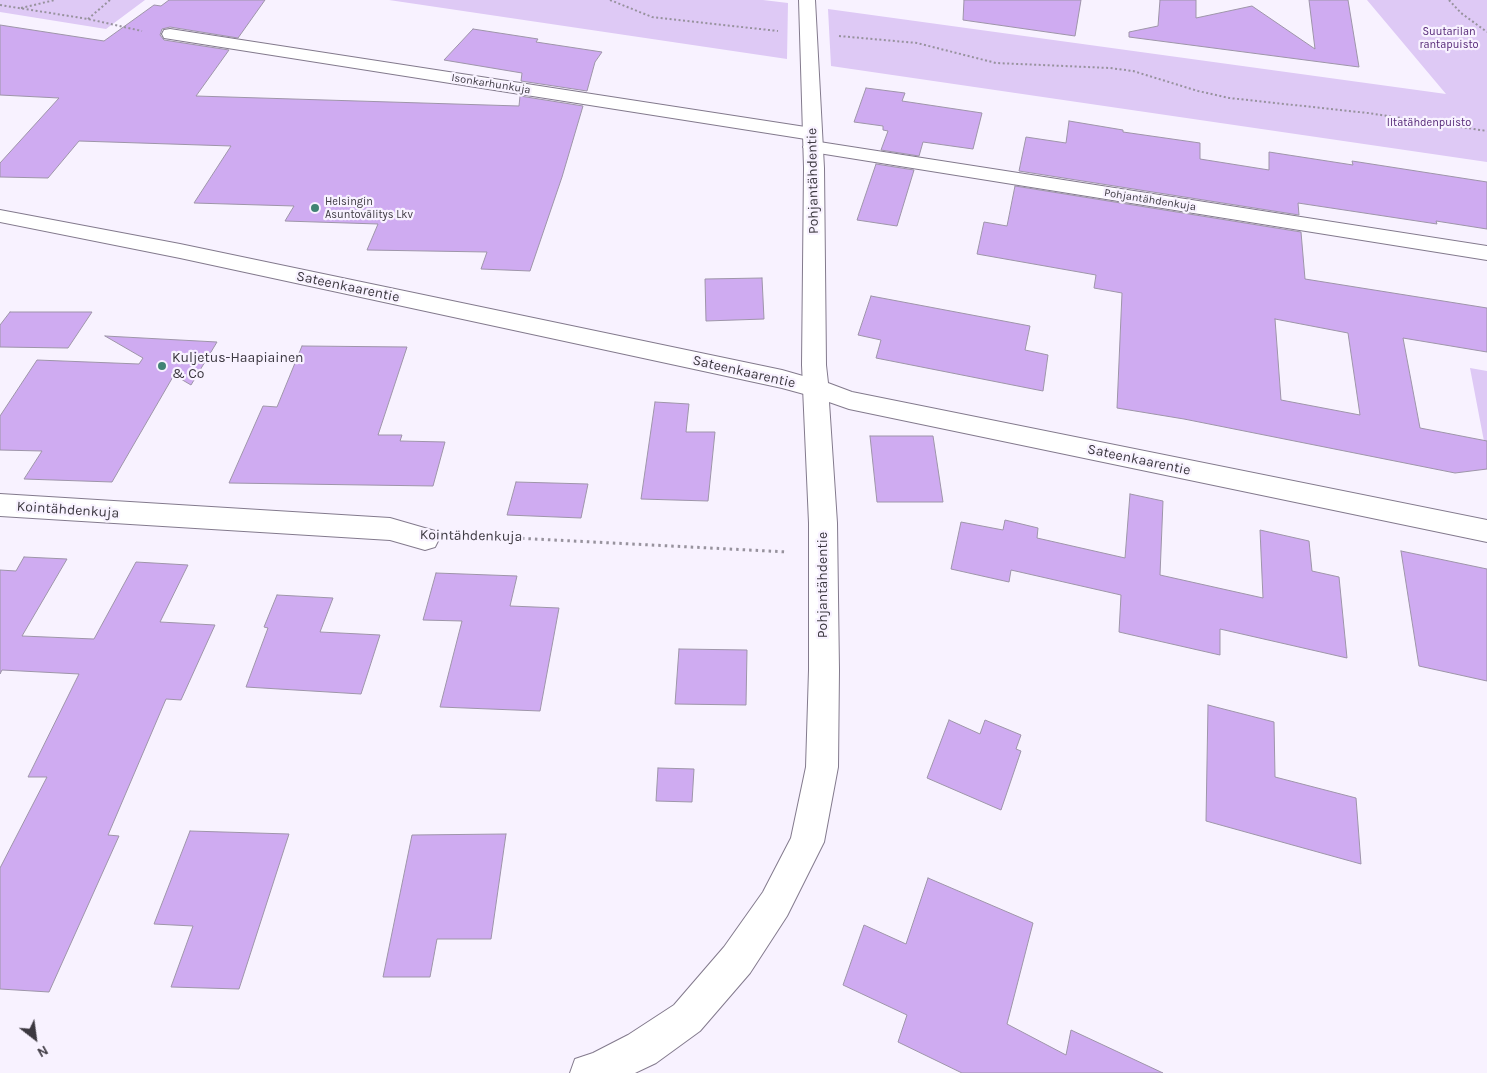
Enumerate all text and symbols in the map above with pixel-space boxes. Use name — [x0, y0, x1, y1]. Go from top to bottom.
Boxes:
park label: Suutarilan rantapuisto — [1419, 25, 1479, 51]
street label: Isonkarhunkuja — [450, 71, 532, 97]
park label: Iltatähdenpuisto — [1387, 116, 1471, 130]
street label: Pohjantähdentie — [804, 128, 822, 234]
street label: Pohjantähdenkuja — [1103, 186, 1197, 214]
place label: Helsingin Asuntovälitys Lkv — [325, 195, 413, 221]
marker: Helsingin Asuntovälitys Lkv — [309, 202, 321, 214]
street label: Sateenkaarentie — [295, 268, 401, 306]
place label: Kuljetus-Haapiainen & Co — [172, 350, 304, 382]
street label: Sateenkaarentie — [691, 352, 797, 392]
marker: Kuljetus-Haapiainen & Co — [156, 360, 168, 372]
street label: Sateenkaarentie — [1086, 441, 1192, 479]
street label: Kointähdenkuja — [16, 498, 120, 522]
street label: Kointähdenkuja — [420, 527, 522, 545]
street label: Pohjantähdentie — [815, 532, 831, 638]
north arrow — [10, 1013, 60, 1063]
text: N — [34, 1042, 51, 1061]

